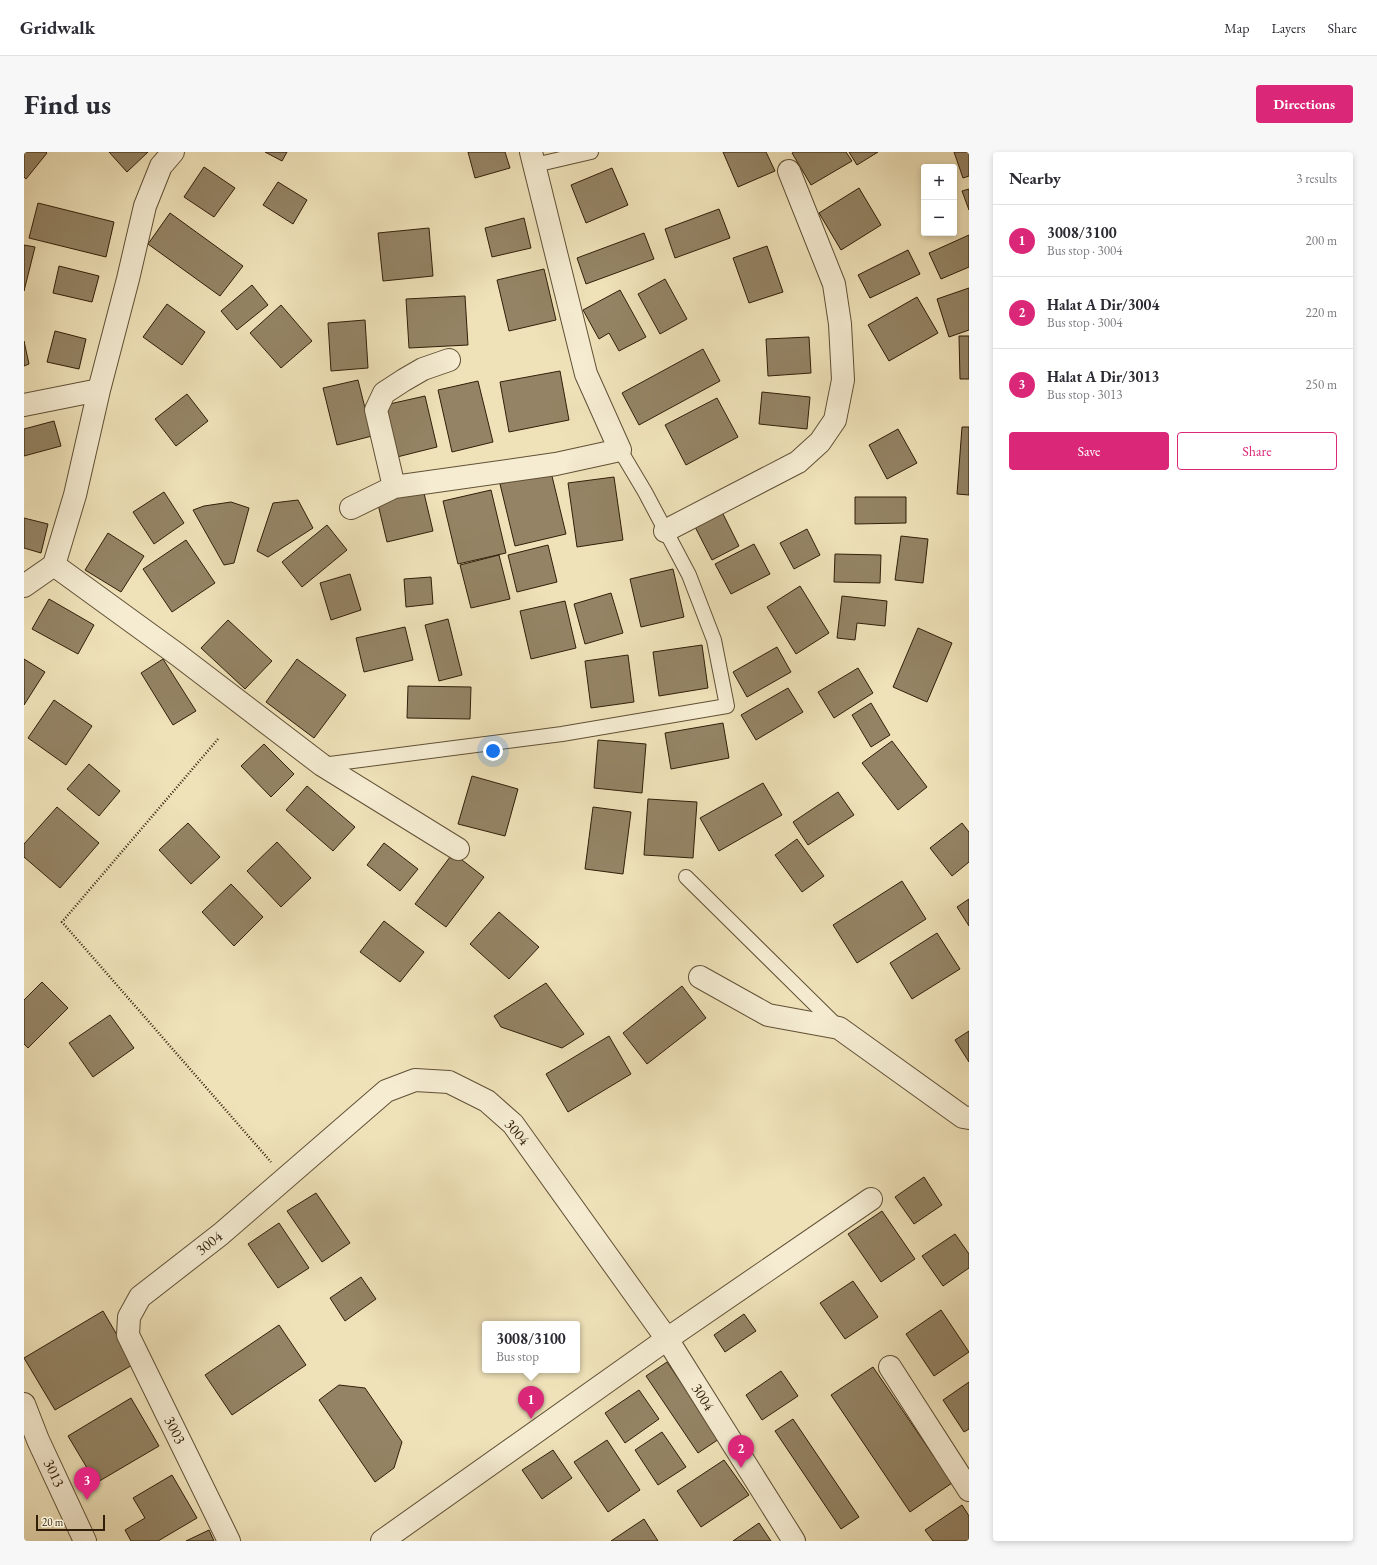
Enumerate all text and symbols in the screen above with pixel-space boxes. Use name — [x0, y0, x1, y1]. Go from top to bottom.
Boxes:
text: Gridwalk — [20, 15, 95, 40]
text: Map — [1224, 19, 1249, 37]
text: Layers — [1271, 19, 1306, 37]
text: Share — [1328, 19, 1357, 37]
button: Directions — [1256, 85, 1353, 123]
text: Find us — [24, 86, 111, 122]
map controls — [921, 164, 957, 236]
button: + — [921, 164, 957, 200]
text: Nearby — [1009, 167, 1061, 189]
text: 3 results — [1296, 170, 1337, 187]
button: − — [921, 200, 957, 236]
text: 3008/3100 — [1047, 223, 1117, 242]
text: 1 — [1019, 232, 1025, 249]
text: 200 m — [1306, 232, 1337, 249]
text: Bus stop · 3004 — [1047, 242, 1123, 259]
text: Halat A Dir/3004 — [1047, 295, 1159, 314]
text: 2 — [1019, 304, 1025, 321]
text: 220 m — [1306, 304, 1337, 321]
text: Bus stop · 3004 — [1047, 314, 1123, 331]
text: Halat A Dir/3013 — [1047, 367, 1159, 386]
text: 3 — [1019, 376, 1025, 393]
text: 250 m — [1306, 376, 1337, 393]
text: Bus stop · 3013 — [1047, 386, 1123, 403]
button: Save — [1009, 432, 1169, 470]
button: Share — [1177, 432, 1337, 470]
your location — [483, 741, 503, 761]
street label: 3004 — [501, 1115, 534, 1149]
street label: 3004 — [191, 1226, 227, 1259]
popup — [482, 1321, 580, 1373]
text: 3008/3100 — [496, 1329, 566, 1348]
text: Bus stop — [496, 1348, 539, 1365]
street label: 3004 — [688, 1379, 720, 1415]
pin: 1 — [518, 1386, 544, 1419]
street label: 3003 — [161, 1413, 190, 1447]
pin: 2 — [728, 1435, 754, 1468]
street label: 3013 — [40, 1456, 69, 1490]
pin: 3 — [74, 1467, 100, 1500]
scale bar — [36, 1513, 105, 1532]
text: 20 m — [42, 1515, 63, 1529]

